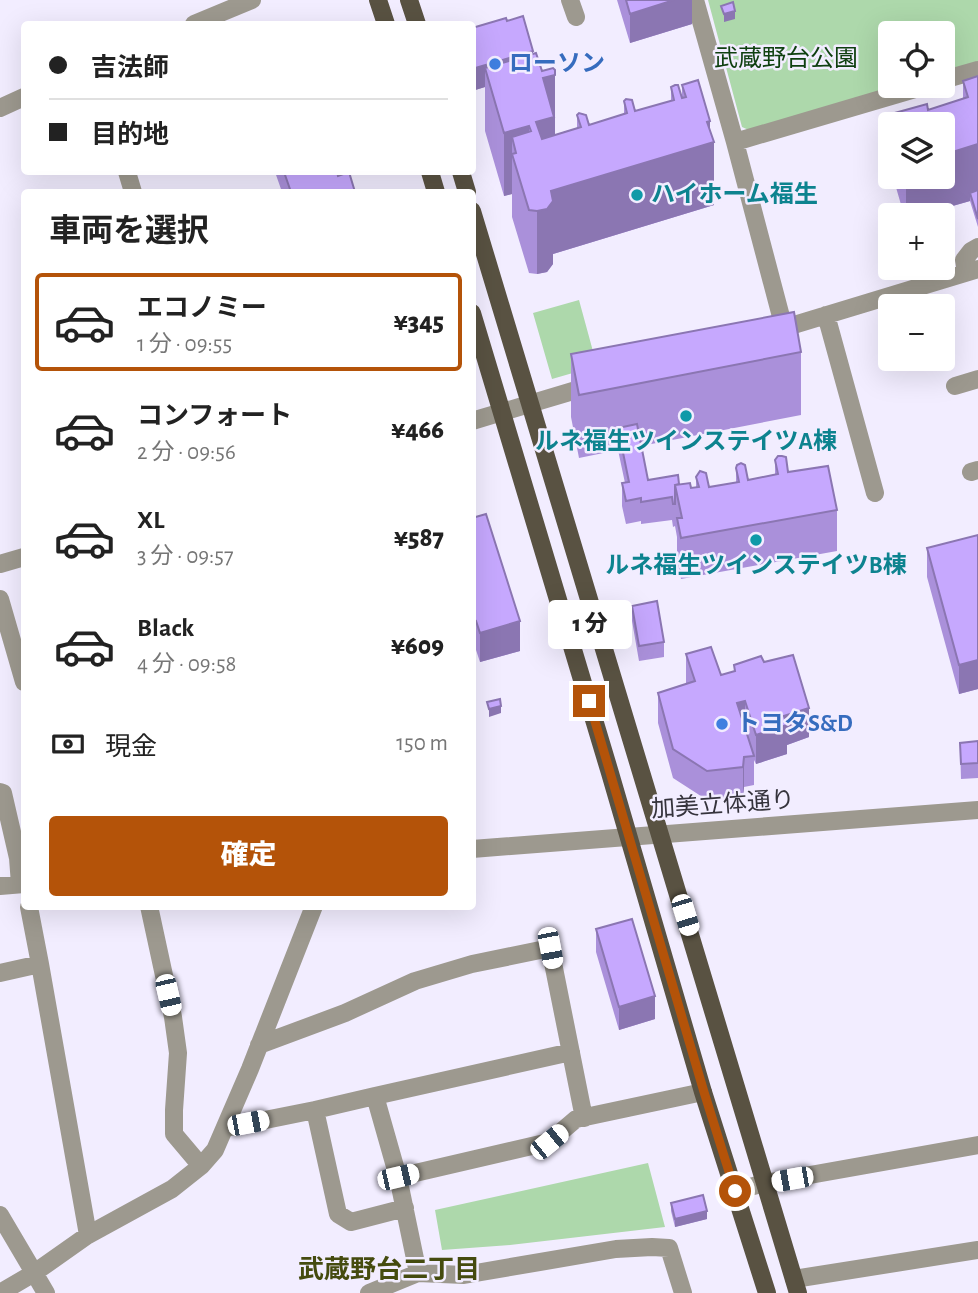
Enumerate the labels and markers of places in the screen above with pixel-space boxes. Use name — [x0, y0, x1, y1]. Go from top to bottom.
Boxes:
place label: ローソン — [509, 52, 605, 76]
marker: ローソン — [487, 56, 503, 72]
place label: ハイホーム福生 — [651, 181, 818, 207]
marker: ハイホーム福生 — [629, 187, 645, 203]
marker: ルネ福生ツインステイツA棟 — [678, 408, 694, 424]
place label: ルネ福生ツインステイツA棟 — [535, 428, 837, 454]
marker: ルネ福生ツインステイツB棟 — [748, 532, 764, 548]
place label: ルネ福生ツインステイツB棟 — [605, 552, 907, 578]
place label: トヨタS&D — [736, 710, 853, 736]
marker: トヨタS&D — [714, 716, 730, 732]

